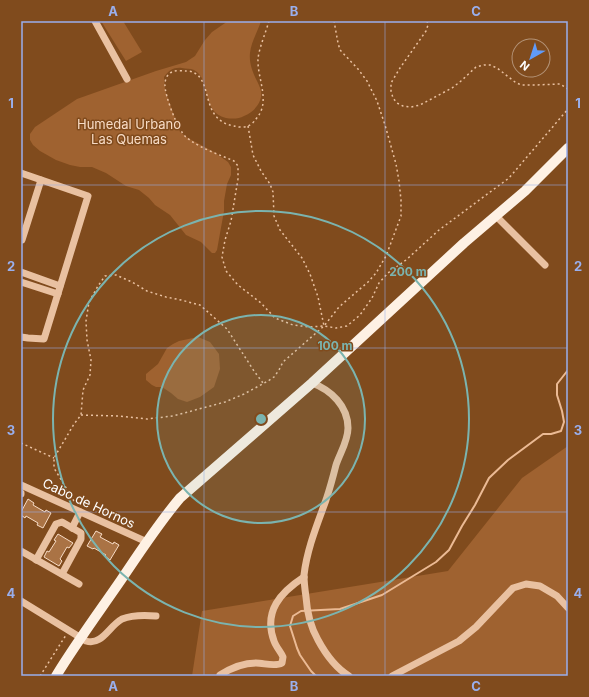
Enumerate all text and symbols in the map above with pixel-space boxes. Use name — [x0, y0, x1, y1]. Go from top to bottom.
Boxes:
text: A — [108, 3, 118, 19]
text: B — [290, 3, 299, 19]
text: C — [471, 3, 481, 19]
north arrow — [511, 38, 551, 78]
text: N — [517, 58, 532, 74]
text: 1 — [8, 95, 14, 111]
text: 1 — [575, 95, 581, 111]
park label: Humedal Urbano Las Quemas — [77, 116, 181, 147]
text: 2 — [7, 258, 15, 274]
text: 2 — [574, 258, 582, 274]
text: 200 m — [389, 264, 427, 279]
text: 100 m — [317, 338, 353, 353]
centre of rings — [254, 412, 268, 426]
text: 3 — [7, 422, 15, 438]
text: 3 — [574, 422, 582, 438]
street label: Cabo de Hornos — [40, 475, 138, 532]
text: 4 — [7, 585, 16, 601]
text: 4 — [574, 585, 583, 601]
text: A — [108, 678, 118, 694]
text: B — [290, 678, 299, 694]
text: C — [471, 678, 481, 694]

